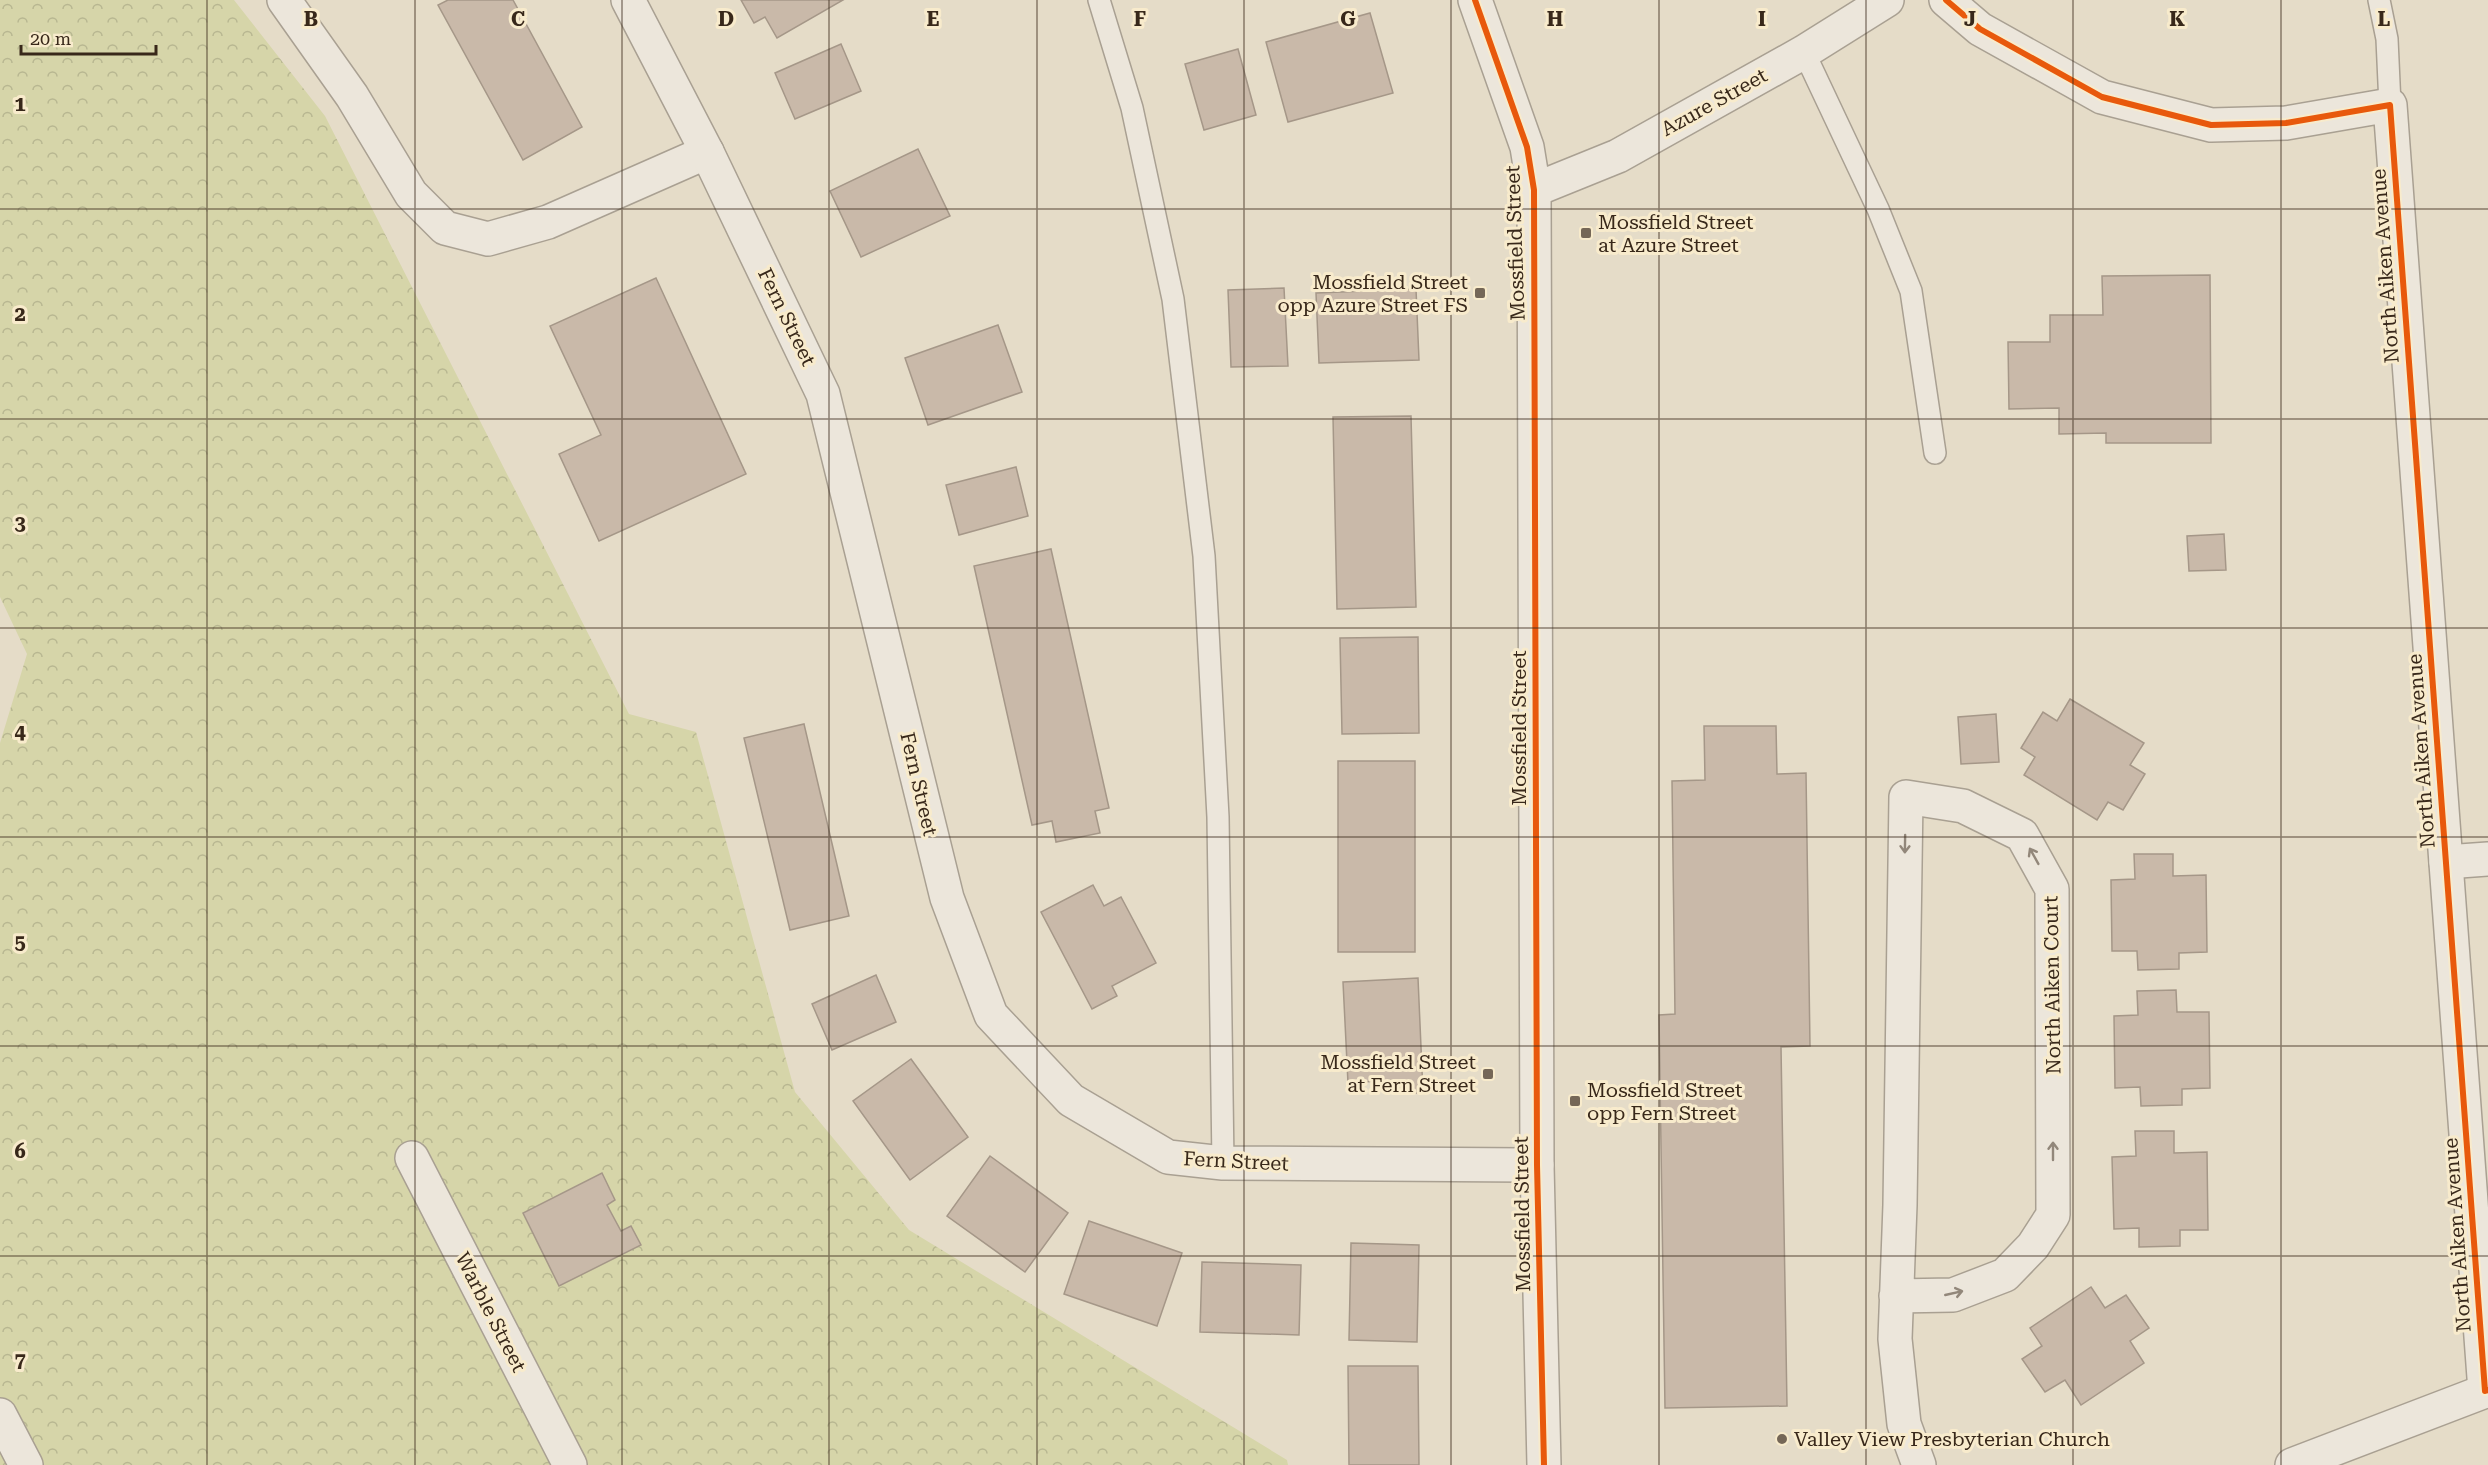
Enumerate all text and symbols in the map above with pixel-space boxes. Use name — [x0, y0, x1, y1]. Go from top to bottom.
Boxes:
text: B — [304, 7, 318, 31]
text: C — [511, 7, 525, 31]
text: D — [718, 7, 734, 31]
text: E — [927, 7, 940, 31]
text: F — [1134, 7, 1146, 31]
text: G — [1340, 7, 1356, 31]
text: H — [1547, 7, 1563, 31]
text: I — [1758, 7, 1766, 31]
text: J — [1964, 7, 1976, 31]
text: K — [2169, 7, 2185, 31]
text: L — [2378, 7, 2391, 31]
scale bar — [21, 18, 156, 56]
text: 20 m — [30, 28, 71, 49]
street label: Azure Street — [1657, 63, 1772, 141]
text: 1 — [14, 92, 26, 116]
street label: Mossfield Street — [1500, 164, 1530, 321]
street label: North Aiken Avenue — [2366, 168, 2404, 364]
place label: Mossfield Street at Azure Street — [1598, 210, 1754, 257]
marker: Mossfield Street at Azure Street — [1579, 226, 1593, 240]
street label: Fern Street — [753, 264, 821, 370]
place label: Mossfield Street opp Azure Street FS — [1278, 270, 1469, 317]
marker: Mossfield Street opp Azure Street FS — [1473, 286, 1487, 300]
text: 2 — [14, 302, 26, 326]
text: 3 — [14, 511, 26, 535]
street label: Mossfield Street — [1507, 650, 1531, 806]
street label: North Aiken Avenue — [2402, 653, 2440, 849]
text: 4 — [14, 720, 26, 744]
street label: Fern Street — [895, 730, 943, 839]
one-way arrow — [1900, 834, 1911, 854]
one-way arrow — [2028, 848, 2040, 865]
street label: North Aiken Court — [2038, 895, 2066, 1075]
text: 5 — [14, 930, 26, 954]
place label: Mossfield Street at Fern Street — [1320, 1050, 1477, 1097]
marker: Mossfield Street at Fern Street — [1481, 1067, 1495, 1081]
place label: Mossfield Street opp Fern Street — [1587, 1078, 1743, 1125]
marker: Mossfield Street opp Fern Street — [1568, 1094, 1582, 1108]
street label: Mossfield Street — [1509, 1135, 1535, 1292]
street label: North Aiken Avenue — [2438, 1137, 2476, 1333]
text: 6 — [14, 1139, 26, 1163]
one-way arrow — [2047, 1142, 2059, 1162]
street label: Fern Street — [1183, 1146, 1290, 1176]
street label: Warble Street — [451, 1248, 532, 1376]
one-way arrow — [1944, 1287, 1963, 1298]
text: 7 — [14, 1348, 26, 1372]
place label: Valley View Presbyterian Church — [1794, 1427, 2110, 1451]
marker: Valley View Presbyterian Church — [1775, 1432, 1789, 1446]

